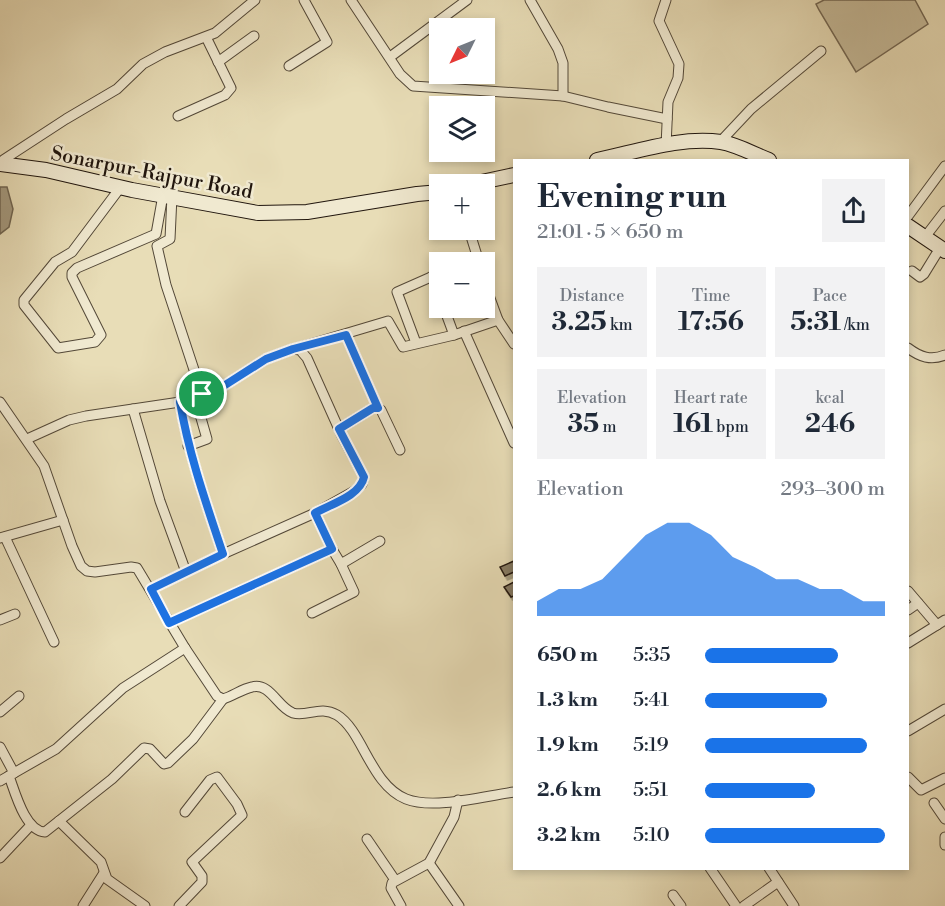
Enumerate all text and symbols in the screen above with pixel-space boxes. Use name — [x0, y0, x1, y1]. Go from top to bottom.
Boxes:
north arrow — [429, 18, 495, 84]
map controls — [429, 18, 495, 318]
button: layers — [429, 96, 495, 162]
street label: Sonarpur-Rajpur Road — [49, 142, 255, 205]
button: + — [429, 174, 495, 240]
text: Evening run — [537, 177, 726, 218]
button: share — [822, 179, 885, 242]
text: 21:01 · 5 × 650 m — [537, 220, 683, 245]
button: − — [429, 252, 495, 318]
text: Distance — [560, 286, 624, 306]
text: Time — [692, 286, 730, 306]
text: Pace — [813, 286, 847, 306]
text: 3.25 — [552, 306, 607, 338]
text: 17:56 — [678, 306, 744, 338]
text: 5:31 — [790, 306, 841, 338]
text: km — [607, 315, 632, 335]
text: /km — [841, 315, 870, 335]
pin — [176, 368, 227, 419]
icon: arrive — [185, 377, 218, 410]
text: Elevation — [557, 388, 627, 408]
text: Heart rate — [674, 388, 748, 408]
text: kcal — [815, 388, 845, 408]
text: 35 — [567, 408, 599, 440]
text: 161 — [673, 408, 713, 440]
text: 246 — [805, 408, 855, 440]
text: m — [599, 417, 617, 437]
text: bpm — [713, 417, 749, 437]
text: Elevation — [537, 477, 624, 502]
text: 293–300 m — [780, 477, 885, 502]
text: 650 m — [537, 643, 598, 668]
text: 5:35 — [633, 643, 671, 668]
text: 1.3 km — [537, 688, 598, 713]
text: 5:41 — [633, 688, 669, 713]
text: 1.9 km — [537, 733, 599, 758]
text: 5:19 — [633, 733, 669, 758]
text: 2.6 km — [537, 778, 601, 803]
text: 5:51 — [633, 778, 668, 803]
text: 3.2 km — [537, 823, 601, 848]
text: 5:10 — [633, 823, 670, 848]

